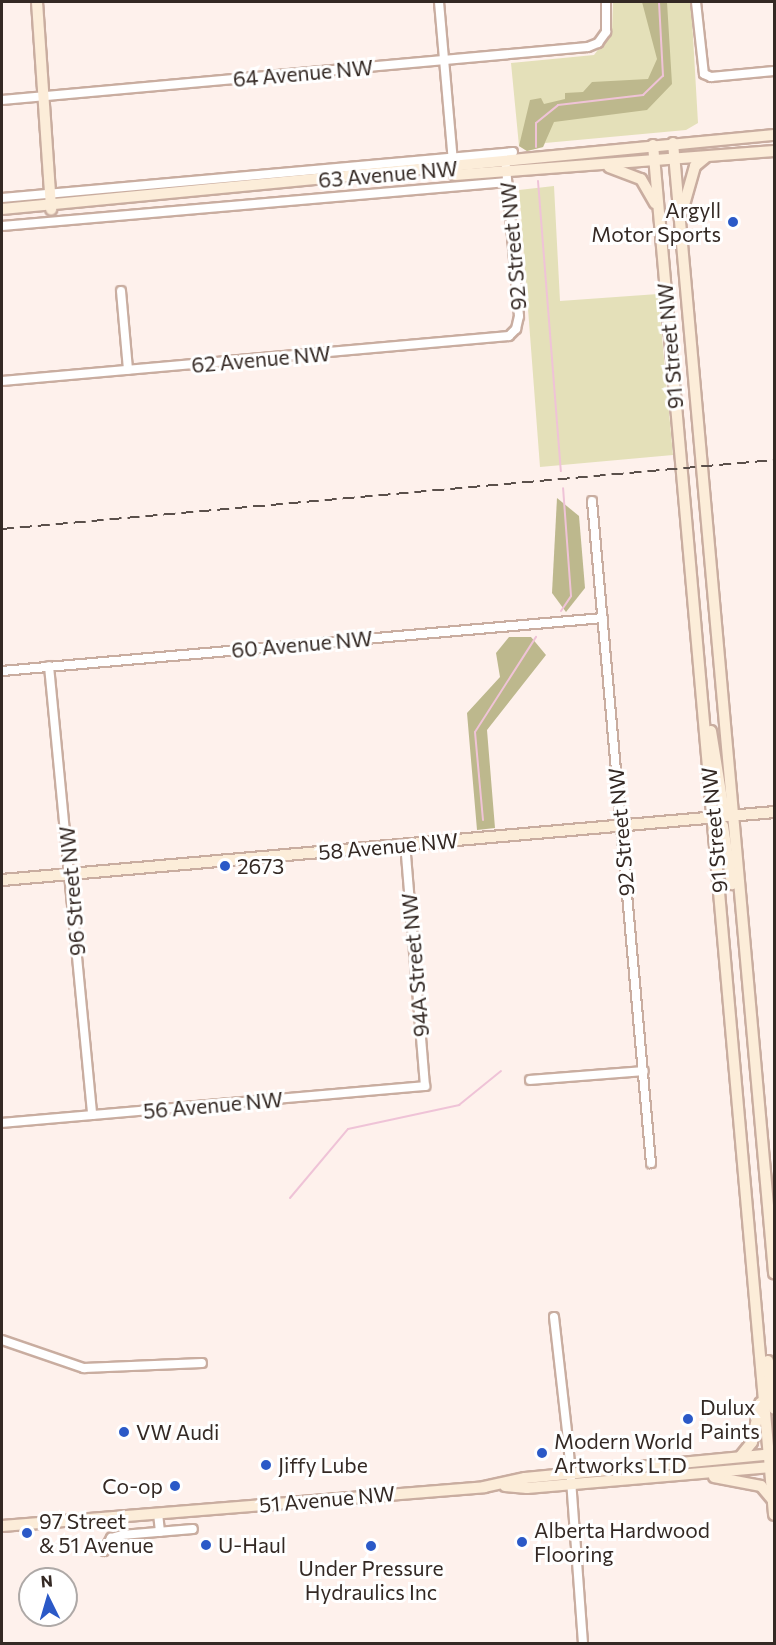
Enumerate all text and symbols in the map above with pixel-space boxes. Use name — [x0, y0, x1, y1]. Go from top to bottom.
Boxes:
street label: 64 Avenue NW — [232, 54, 374, 92]
street label: 63 Avenue NW — [317, 155, 459, 193]
street label: 92 Street NW — [495, 181, 531, 311]
place label: Argyll Motor Sports — [591, 197, 721, 247]
marker: Argyll Motor Sports — [726, 215, 740, 229]
street label: 91 Street NW — [652, 282, 688, 410]
street label: 62 Avenue NW — [190, 340, 332, 378]
street label: 60 Avenue NW — [230, 625, 374, 663]
street label: 91 Street NW — [696, 766, 732, 894]
street label: 92 Street NW — [603, 767, 639, 897]
street label: 96 Street NW — [54, 825, 90, 957]
street label: 58 Avenue NW — [317, 827, 459, 865]
place label: 2673 — [237, 853, 284, 879]
marker: 2673 — [218, 859, 232, 873]
street label: 94A Street NW — [396, 892, 434, 1038]
street label: 56 Avenue NW — [142, 1086, 284, 1124]
place label: Dulux Paints — [700, 1394, 760, 1444]
marker: Dulux Paints — [681, 1412, 695, 1426]
place label: VW Audi — [136, 1419, 219, 1445]
marker: VW Audi — [117, 1425, 131, 1439]
place label: Modern World Artworks LTD — [554, 1428, 693, 1478]
marker: Modern World Artworks LTD — [535, 1446, 549, 1460]
place label: Jiffy Lube — [278, 1452, 368, 1478]
marker: Jiffy Lube — [259, 1458, 273, 1472]
place label: Co-op — [102, 1473, 163, 1499]
marker: Co-op — [168, 1479, 182, 1493]
street label: 51 Avenue NW — [258, 1481, 396, 1517]
place label: 97 Street & 51 Avenue — [39, 1508, 154, 1558]
place label: Alberta Hardwood Flooring — [534, 1517, 710, 1567]
marker: 97 Street & 51 Avenue — [20, 1526, 34, 1540]
place label: U-Haul — [218, 1532, 286, 1558]
marker: Alberta Hardwood Flooring — [515, 1535, 529, 1549]
marker: U-Haul — [199, 1538, 213, 1552]
marker: Under Pressure Hydraulics Inc — [364, 1539, 378, 1553]
place label: Under Pressure Hydraulics Inc — [298, 1555, 444, 1605]
north arrow — [18, 1567, 78, 1627]
text: N — [40, 1571, 53, 1591]

